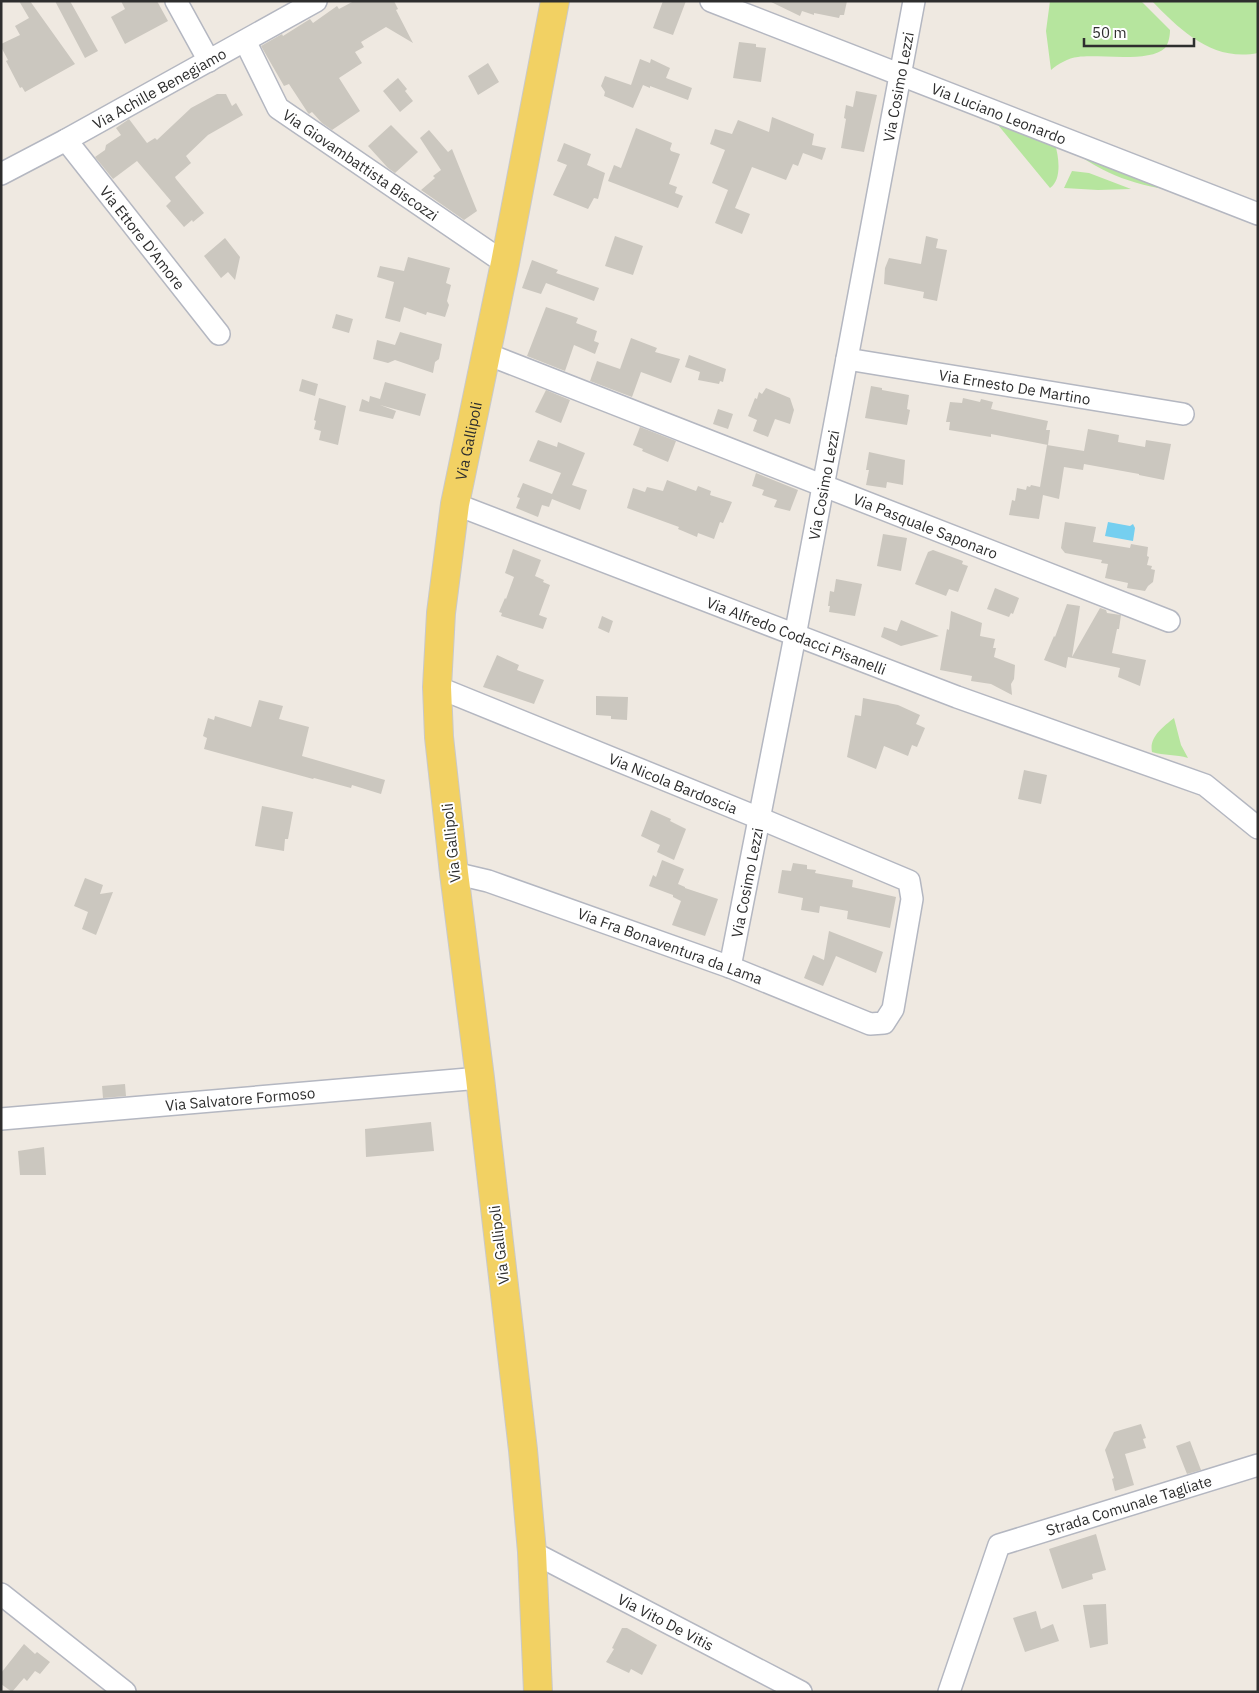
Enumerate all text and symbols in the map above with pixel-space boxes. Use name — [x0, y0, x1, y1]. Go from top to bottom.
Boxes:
scale bar — [1084, 15, 1194, 47]
text: 50 m — [1092, 23, 1127, 42]
street label: Via Cosimo Lezzi — [878, 30, 918, 143]
street label: Via Achille Benegiamo — [89, 43, 229, 133]
street label: Via Luciano Leonardo — [929, 78, 1069, 148]
street label: Via Giovambattista Biscozzi — [279, 105, 442, 224]
street label: Via Ettore D'Amore — [96, 182, 190, 293]
street label: Via Ernesto De Martino — [937, 365, 1092, 408]
street label: Via Gallipoli — [451, 400, 486, 482]
street label: Via Cosimo Lezzi — [804, 428, 843, 542]
street label: Via Pasquale Saponaro — [850, 489, 1001, 563]
street label: Via Alfredo Codacci Pisanelli — [704, 592, 889, 678]
street label: Via Nicola Bardoscia — [606, 748, 740, 818]
street label: Via Gallipoli — [437, 802, 465, 884]
street label: Via Cosimo Lezzi — [726, 826, 767, 939]
street label: Via Fra Bonaventura da Lama — [575, 904, 765, 988]
street label: Via Salvatore Formoso — [164, 1083, 316, 1114]
street label: Via Gallipoli — [485, 1204, 513, 1286]
street label: Strada Comunale Tagliate — [1044, 1470, 1214, 1539]
street label: Via Vito De Vitis — [615, 1589, 717, 1655]

